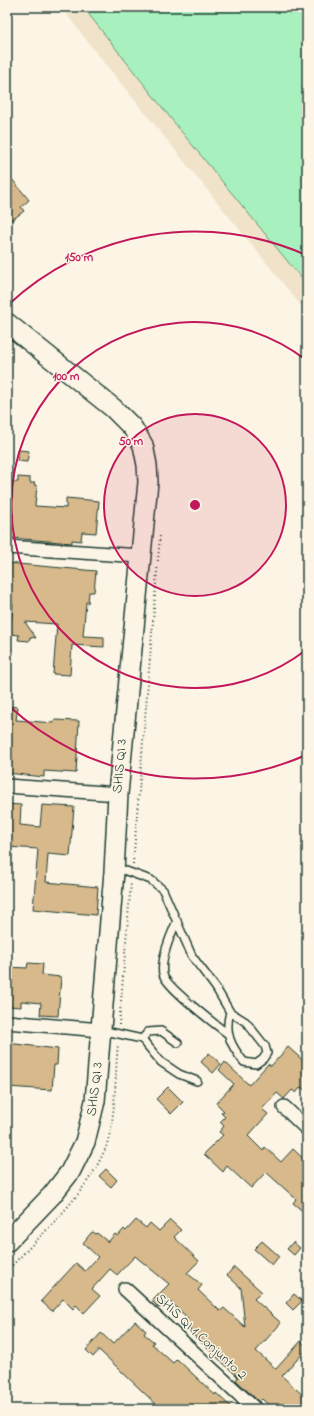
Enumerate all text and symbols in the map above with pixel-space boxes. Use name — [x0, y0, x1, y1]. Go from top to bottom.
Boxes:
text: 150 m — [65, 249, 94, 267]
text: 100 m — [53, 368, 80, 386]
text: 50 m — [119, 433, 144, 451]
centre of rings — [188, 498, 202, 512]
street label: SHIS QI 3 — [107, 738, 133, 794]
street label: SHIS QI 3 — [81, 1060, 109, 1117]
street label: SHIS QI 1 Conjunto 2 — [150, 1289, 252, 1385]

